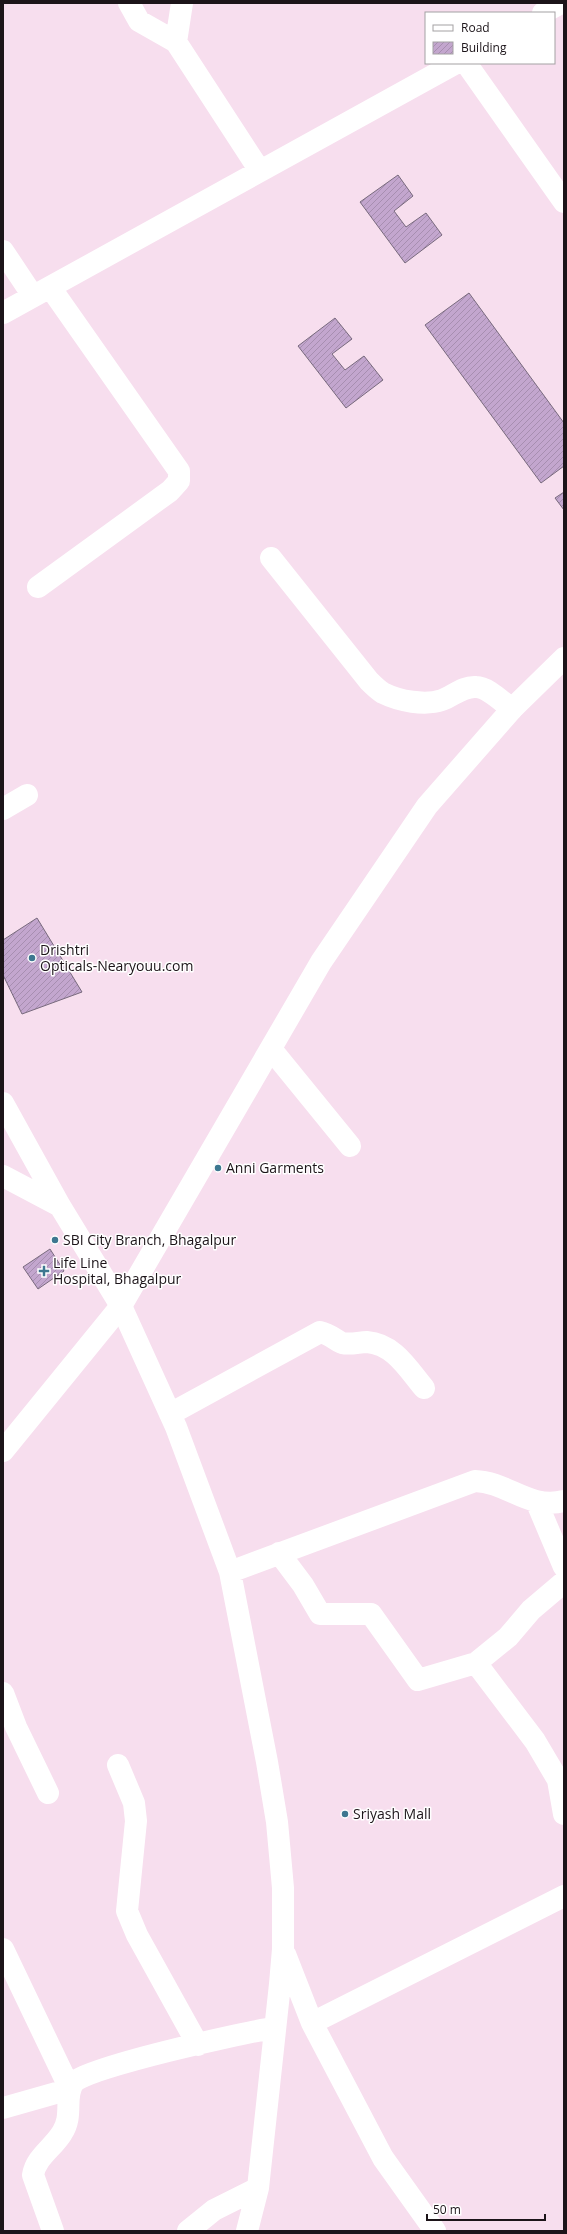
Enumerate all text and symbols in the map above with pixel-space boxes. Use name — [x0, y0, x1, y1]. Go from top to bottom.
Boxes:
legend — [425, 12, 555, 64]
text: Road — [461, 19, 490, 36]
text: Building — [461, 39, 507, 56]
place label: Drishtri Opticals-Nearyouu.com — [40, 940, 193, 975]
marker: Drishtri Opticals-Nearyouu.com — [27, 953, 37, 963]
place label: Anni Garments — [226, 1158, 324, 1177]
marker: Anni Garments — [213, 1163, 223, 1173]
place label: SBI City Branch, Bhagalpur — [63, 1230, 236, 1249]
marker: SBI City Branch, Bhagalpur — [50, 1235, 60, 1245]
place label: Life Line Hospital, Bhagalpur — [53, 1253, 182, 1288]
marker: Life Line Hospital, Bhagalpur — [38, 1265, 50, 1277]
place label: Sriyash Mall — [353, 1804, 431, 1823]
marker: Sriyash Mall — [340, 1809, 350, 1819]
scale bar — [427, 2196, 545, 2222]
text: 50 m — [433, 2201, 461, 2218]

